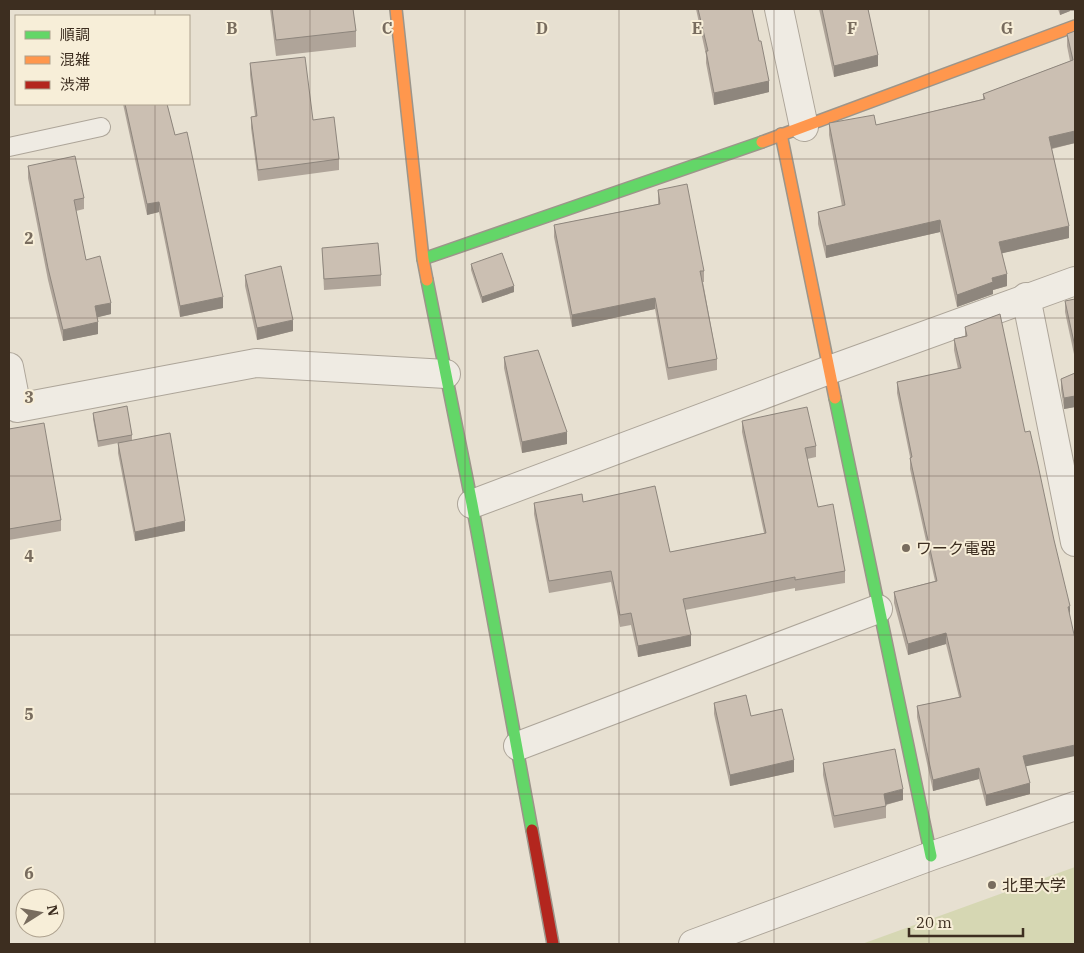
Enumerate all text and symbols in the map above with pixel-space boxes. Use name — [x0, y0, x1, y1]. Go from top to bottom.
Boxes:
legend — [15, 15, 190, 105]
text: B — [226, 18, 238, 38]
text: C — [382, 18, 392, 38]
text: D — [536, 18, 548, 38]
text: E — [692, 18, 702, 38]
text: F — [847, 18, 857, 38]
text: G — [1001, 18, 1013, 38]
text: 順調 — [60, 25, 90, 44]
text: 混雑 — [60, 50, 90, 69]
text: 渋滞 — [60, 75, 90, 94]
text: 2 — [24, 228, 34, 248]
text: 3 — [24, 387, 34, 407]
place label: ワーク電器 — [916, 538, 996, 558]
marker: ワーク電器 — [900, 542, 912, 554]
text: 4 — [24, 546, 34, 566]
text: 5 — [24, 704, 34, 724]
text: 6 — [24, 863, 34, 883]
place label: 北里大学 — [1002, 875, 1066, 895]
marker: 北里大学 — [986, 879, 998, 891]
north arrow — [15, 888, 65, 938]
text: N — [43, 903, 63, 918]
scale bar — [909, 906, 1023, 938]
text: 20 m — [916, 913, 952, 932]

